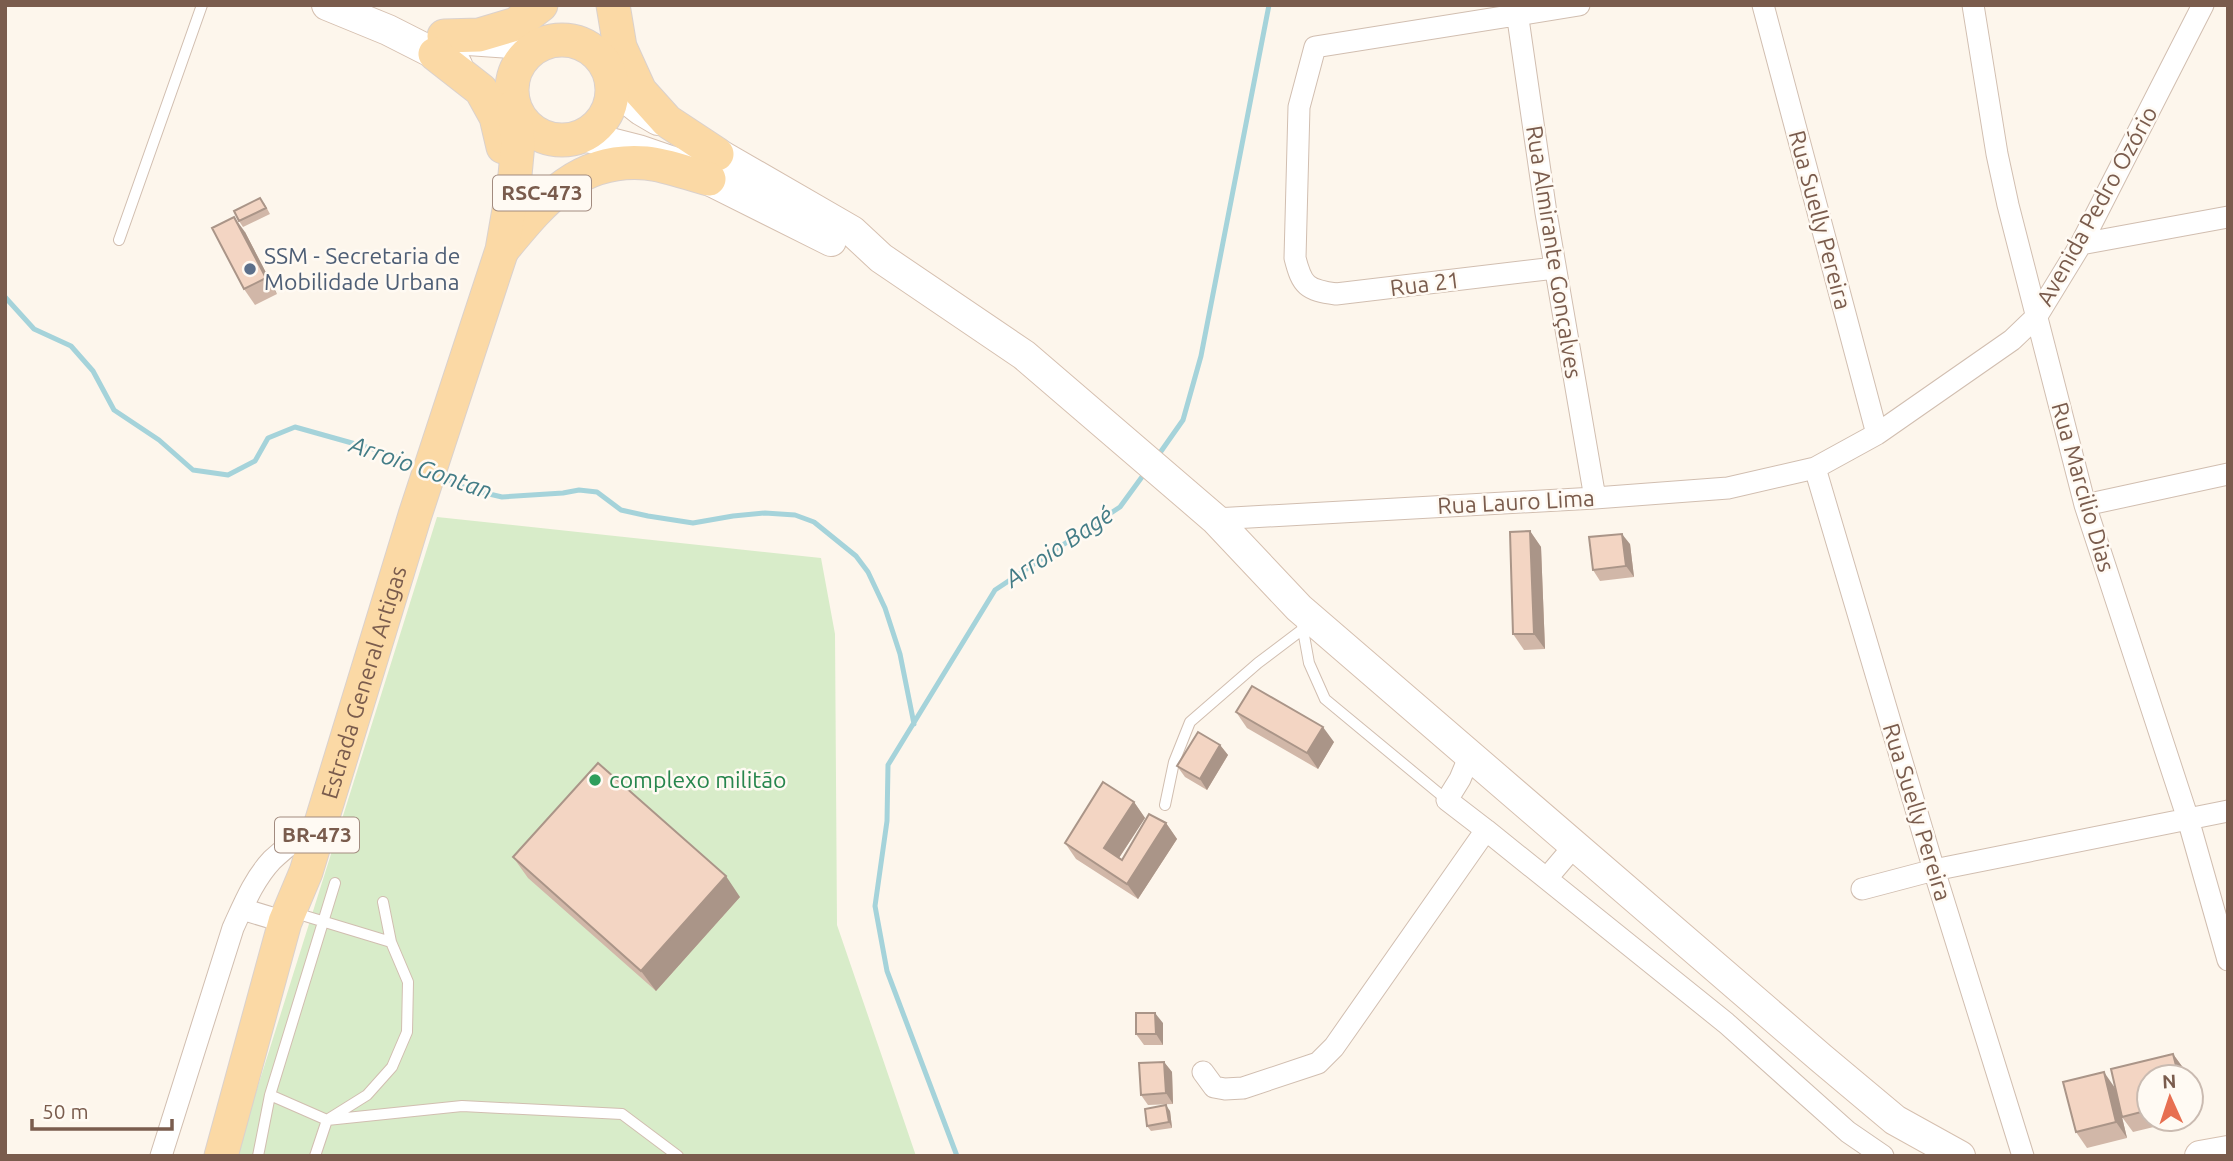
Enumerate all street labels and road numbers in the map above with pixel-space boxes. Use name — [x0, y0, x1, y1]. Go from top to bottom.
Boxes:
street label: Avenida Pedro Ozório — [2031, 102, 2162, 310]
street label: Rua Almirante Gonçalves — [1522, 124, 1587, 380]
street label: Rua Suelly Pereira — [1785, 128, 1856, 312]
road number: RSC-473 — [493, 176, 591, 210]
street label: Rua 21 — [1388, 267, 1461, 300]
street label: Rua Marcilio Dias — [2047, 399, 2120, 575]
street label: Rua Lauro Lima — [1437, 485, 1595, 518]
street label: Estrada General Artigas — [316, 563, 411, 802]
street label: Rua Suelly Pereira — [1879, 720, 1956, 904]
road number: BR-473 — [275, 818, 359, 852]

